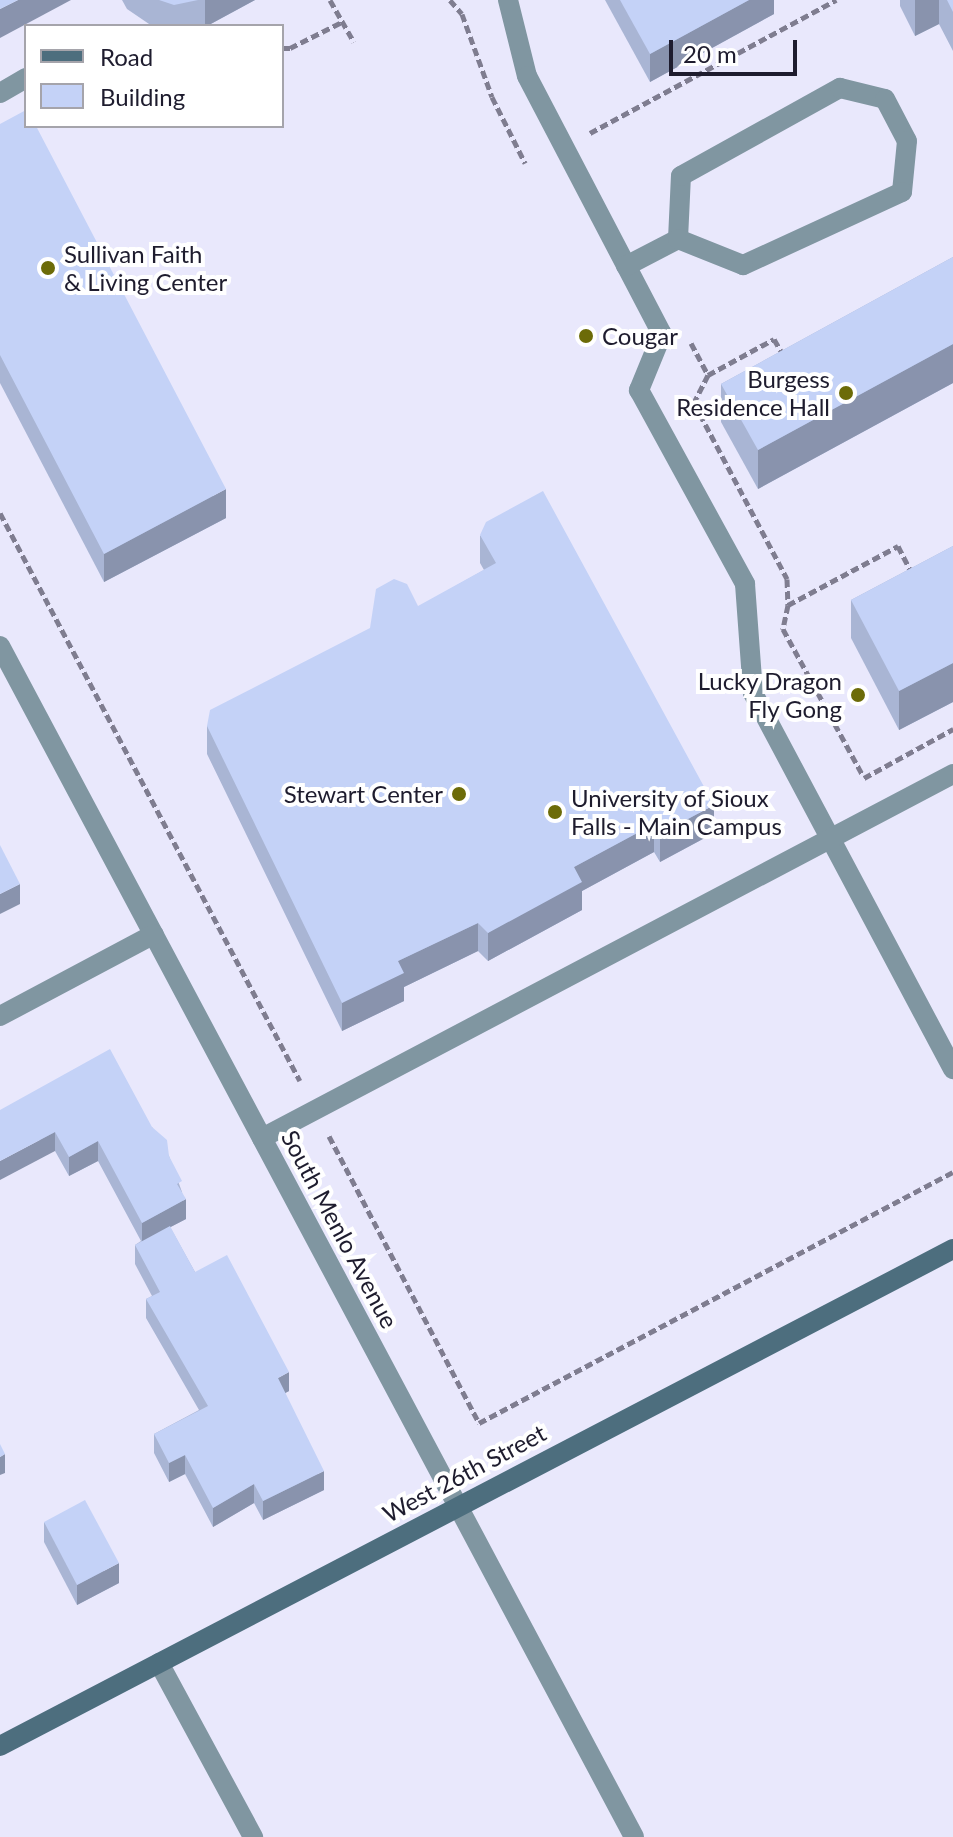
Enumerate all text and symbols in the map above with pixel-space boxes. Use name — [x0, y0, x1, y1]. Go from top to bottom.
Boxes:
legend — [24, 24, 284, 128]
scale bar — [673, 24, 801, 74]
text: 20 m — [683, 39, 737, 68]
text: Road — [100, 42, 153, 71]
text: Building — [100, 82, 185, 111]
place label: Sullivan Faith & Living Center — [64, 240, 227, 296]
marker: Sullivan Faith & Living Center — [39, 259, 57, 277]
place label: Cougar — [602, 322, 678, 350]
marker: Cougar — [577, 327, 595, 345]
place label: Burgess Residence Hall — [676, 365, 830, 421]
marker: Burgess Residence Hall — [837, 384, 855, 402]
place label: Lucky Dragon Fly Gong — [697, 667, 842, 723]
marker: Lucky Dragon Fly Gong — [849, 686, 867, 704]
place label: Stewart Center — [284, 780, 443, 808]
place label: University of Sioux Falls - Main Campus — [571, 784, 782, 840]
marker: Stewart Center — [450, 785, 468, 803]
marker: University of Sioux Falls - Main Campus — [546, 803, 564, 821]
street label: South Menlo Avenue — [275, 1125, 405, 1333]
street label: West 26th Street — [378, 1418, 550, 1528]

